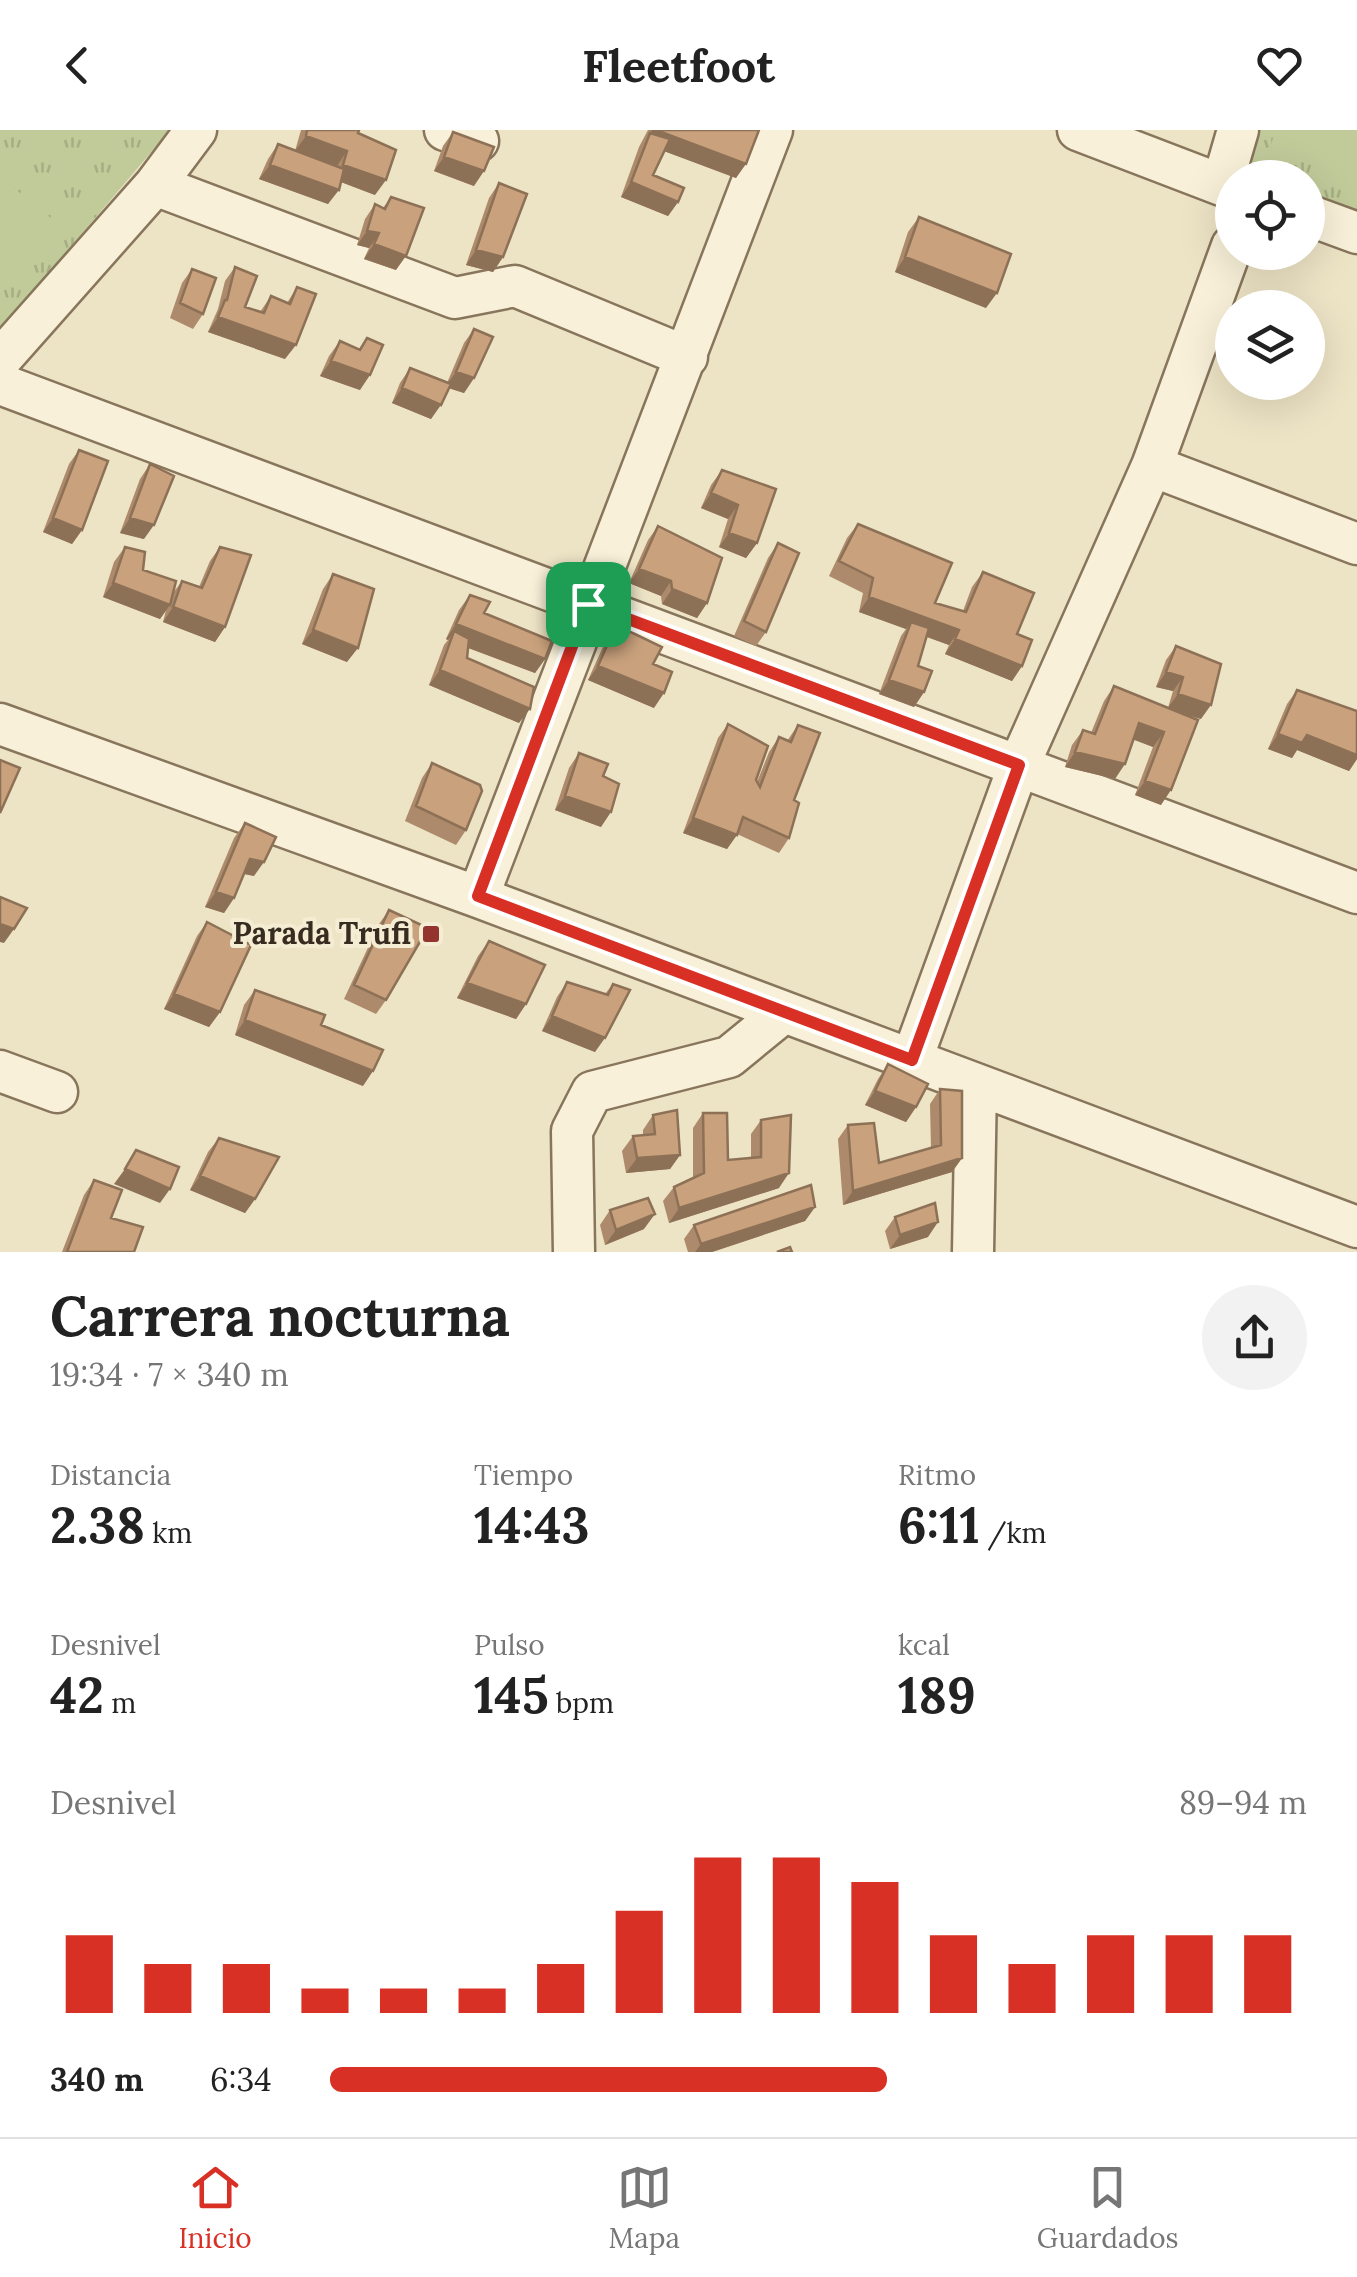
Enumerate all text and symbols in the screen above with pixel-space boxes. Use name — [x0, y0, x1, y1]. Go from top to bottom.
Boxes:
text: Fleetfoot — [582, 37, 775, 94]
icon: back — [50, 38, 105, 93]
icon: heart — [1252, 38, 1307, 93]
map controls — [1215, 160, 1325, 400]
button: locate — [1215, 160, 1325, 270]
button: layers — [1215, 290, 1325, 400]
pin — [546, 562, 631, 647]
icon: arrive — [561, 577, 616, 632]
place label: Parada Trufi — [233, 914, 411, 952]
marker: Parada Trufi — [420, 923, 442, 945]
text: Carrera nocturna — [50, 1281, 510, 1351]
button: share — [1202, 1285, 1307, 1390]
text: 19:34 · 7 × 340 m — [50, 1354, 289, 1395]
text: Distancia — [50, 1457, 171, 1493]
text: Tiempo — [474, 1457, 573, 1493]
text: Ritmo — [898, 1457, 976, 1493]
text: 2.38 — [50, 1493, 145, 1557]
text: 14:43 — [474, 1493, 590, 1557]
text: 6:11 — [898, 1493, 980, 1557]
text: km — [145, 1515, 192, 1551]
text: /km — [980, 1515, 1047, 1551]
text: Desnivel — [50, 1627, 161, 1663]
text: Pulso — [474, 1627, 545, 1663]
text: kcal — [898, 1627, 950, 1663]
text: 42 — [50, 1663, 104, 1727]
text: 145 — [474, 1663, 549, 1727]
text: 189 — [898, 1663, 976, 1727]
text: m — [104, 1685, 136, 1721]
text: bpm — [549, 1685, 614, 1721]
text: Desnivel — [50, 1782, 176, 1823]
text: 89–94 m — [1179, 1782, 1307, 1823]
text: 340 m — [50, 2059, 144, 2100]
text: 6:34 — [210, 2059, 272, 2100]
tab: Inicio — [178, 2160, 252, 2256]
tab: Mapa — [609, 2160, 680, 2256]
tab: Guardados — [1037, 2160, 1179, 2256]

